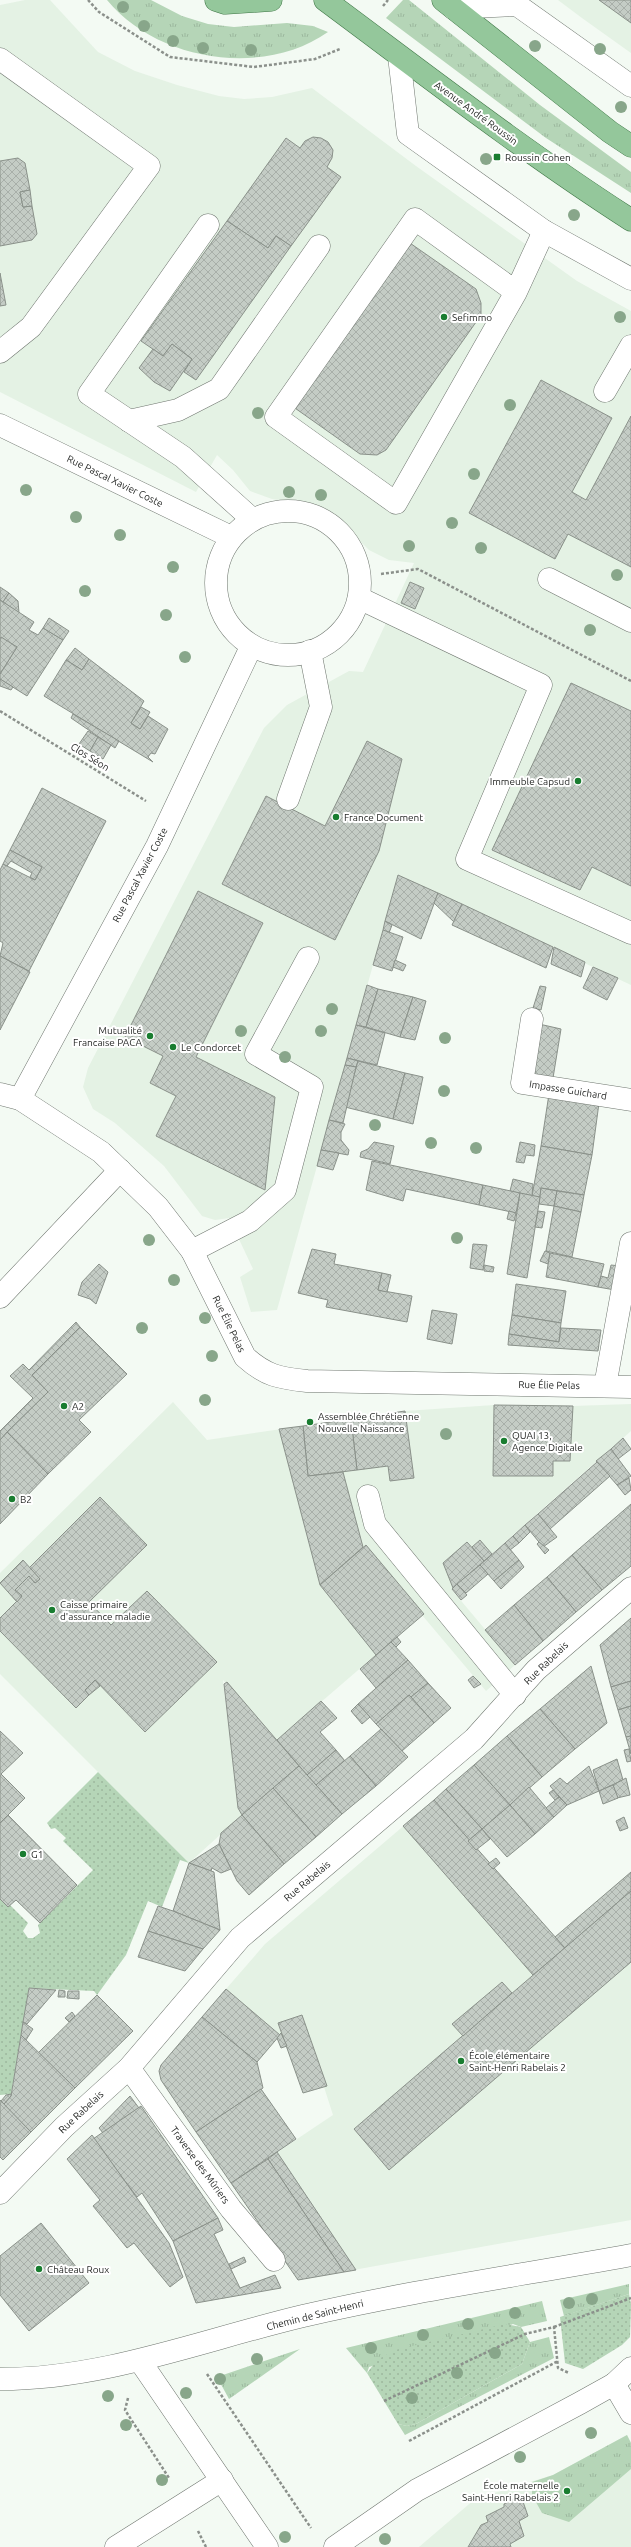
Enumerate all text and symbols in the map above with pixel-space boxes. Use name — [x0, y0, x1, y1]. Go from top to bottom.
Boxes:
street label: Avenue André Roussin — [432, 79, 520, 147]
marker: Roussin Cohen — [492, 152, 502, 162]
place label: Roussin Cohen — [505, 152, 571, 163]
marker: Sefimmo — [439, 312, 449, 322]
place label: Sefimmo — [452, 312, 492, 323]
street label: Rue Pascal Xavier Coste — [65, 453, 165, 509]
street label: Clos Séon — [69, 741, 111, 773]
place label: Immeuble Capsud — [490, 776, 570, 787]
marker: Immeuble Capsud — [573, 776, 583, 786]
marker: France Document — [331, 812, 341, 822]
place label: France Document — [344, 812, 423, 823]
street label: Rue Pascal Xavier Coste — [110, 826, 170, 924]
place label: Mutualité Francaise PACA — [73, 1025, 142, 1048]
marker: Mutualité Francaise PACA — [145, 1031, 155, 1041]
marker: Le Condorcet — [168, 1042, 178, 1052]
place label: Le Condorcet — [181, 1042, 241, 1053]
street label: Impasse Guichard — [528, 1078, 608, 1102]
street label: Rue Élie Pelas — [211, 1293, 248, 1354]
street label: Rue Élie Pelas — [518, 1378, 580, 1391]
marker: A2 — [59, 1401, 69, 1411]
place label: A2 — [72, 1401, 84, 1412]
place label: Assemblée Chrétienne Nouvelle Naissance — [318, 1411, 419, 1434]
marker: Assemblée Chrétienne Nouvelle Naissance — [305, 1417, 315, 1427]
place label: QUAI 13, Agence Digitale — [512, 1430, 583, 1453]
marker: QUAI 13, Agence Digitale — [499, 1436, 509, 1446]
marker: B2 — [7, 1494, 17, 1504]
place label: B2 — [20, 1494, 32, 1505]
place label: Caisse primaire d'assurance maladie — [60, 1599, 150, 1622]
marker: Caisse primaire d'assurance maladie — [47, 1605, 57, 1615]
street label: Rue Rabelais — [522, 1639, 570, 1687]
marker: G1 — [18, 1849, 28, 1859]
place label: G1 — [31, 1849, 43, 1860]
street label: Rue Rabelais — [282, 1858, 332, 1904]
place label: École élémentaire Saint-Henri Rabelais 2 — [469, 2049, 566, 2073]
marker: École élémentaire Saint-Henri Rabelais 2 — [456, 2056, 466, 2066]
street label: Rue Rabelais — [56, 2089, 106, 2135]
street label: Traverse des Mûriers — [168, 2124, 232, 2206]
marker: Château Roux — [34, 2264, 44, 2274]
place label: Château Roux — [47, 2264, 109, 2275]
street label: Chemin de Saint-Henri — [265, 2298, 365, 2332]
place label: École maternelle Saint-Henri Rabelais 2 — [462, 2479, 559, 2503]
marker: École maternelle Saint-Henri Rabelais 2 — [562, 2486, 572, 2496]

